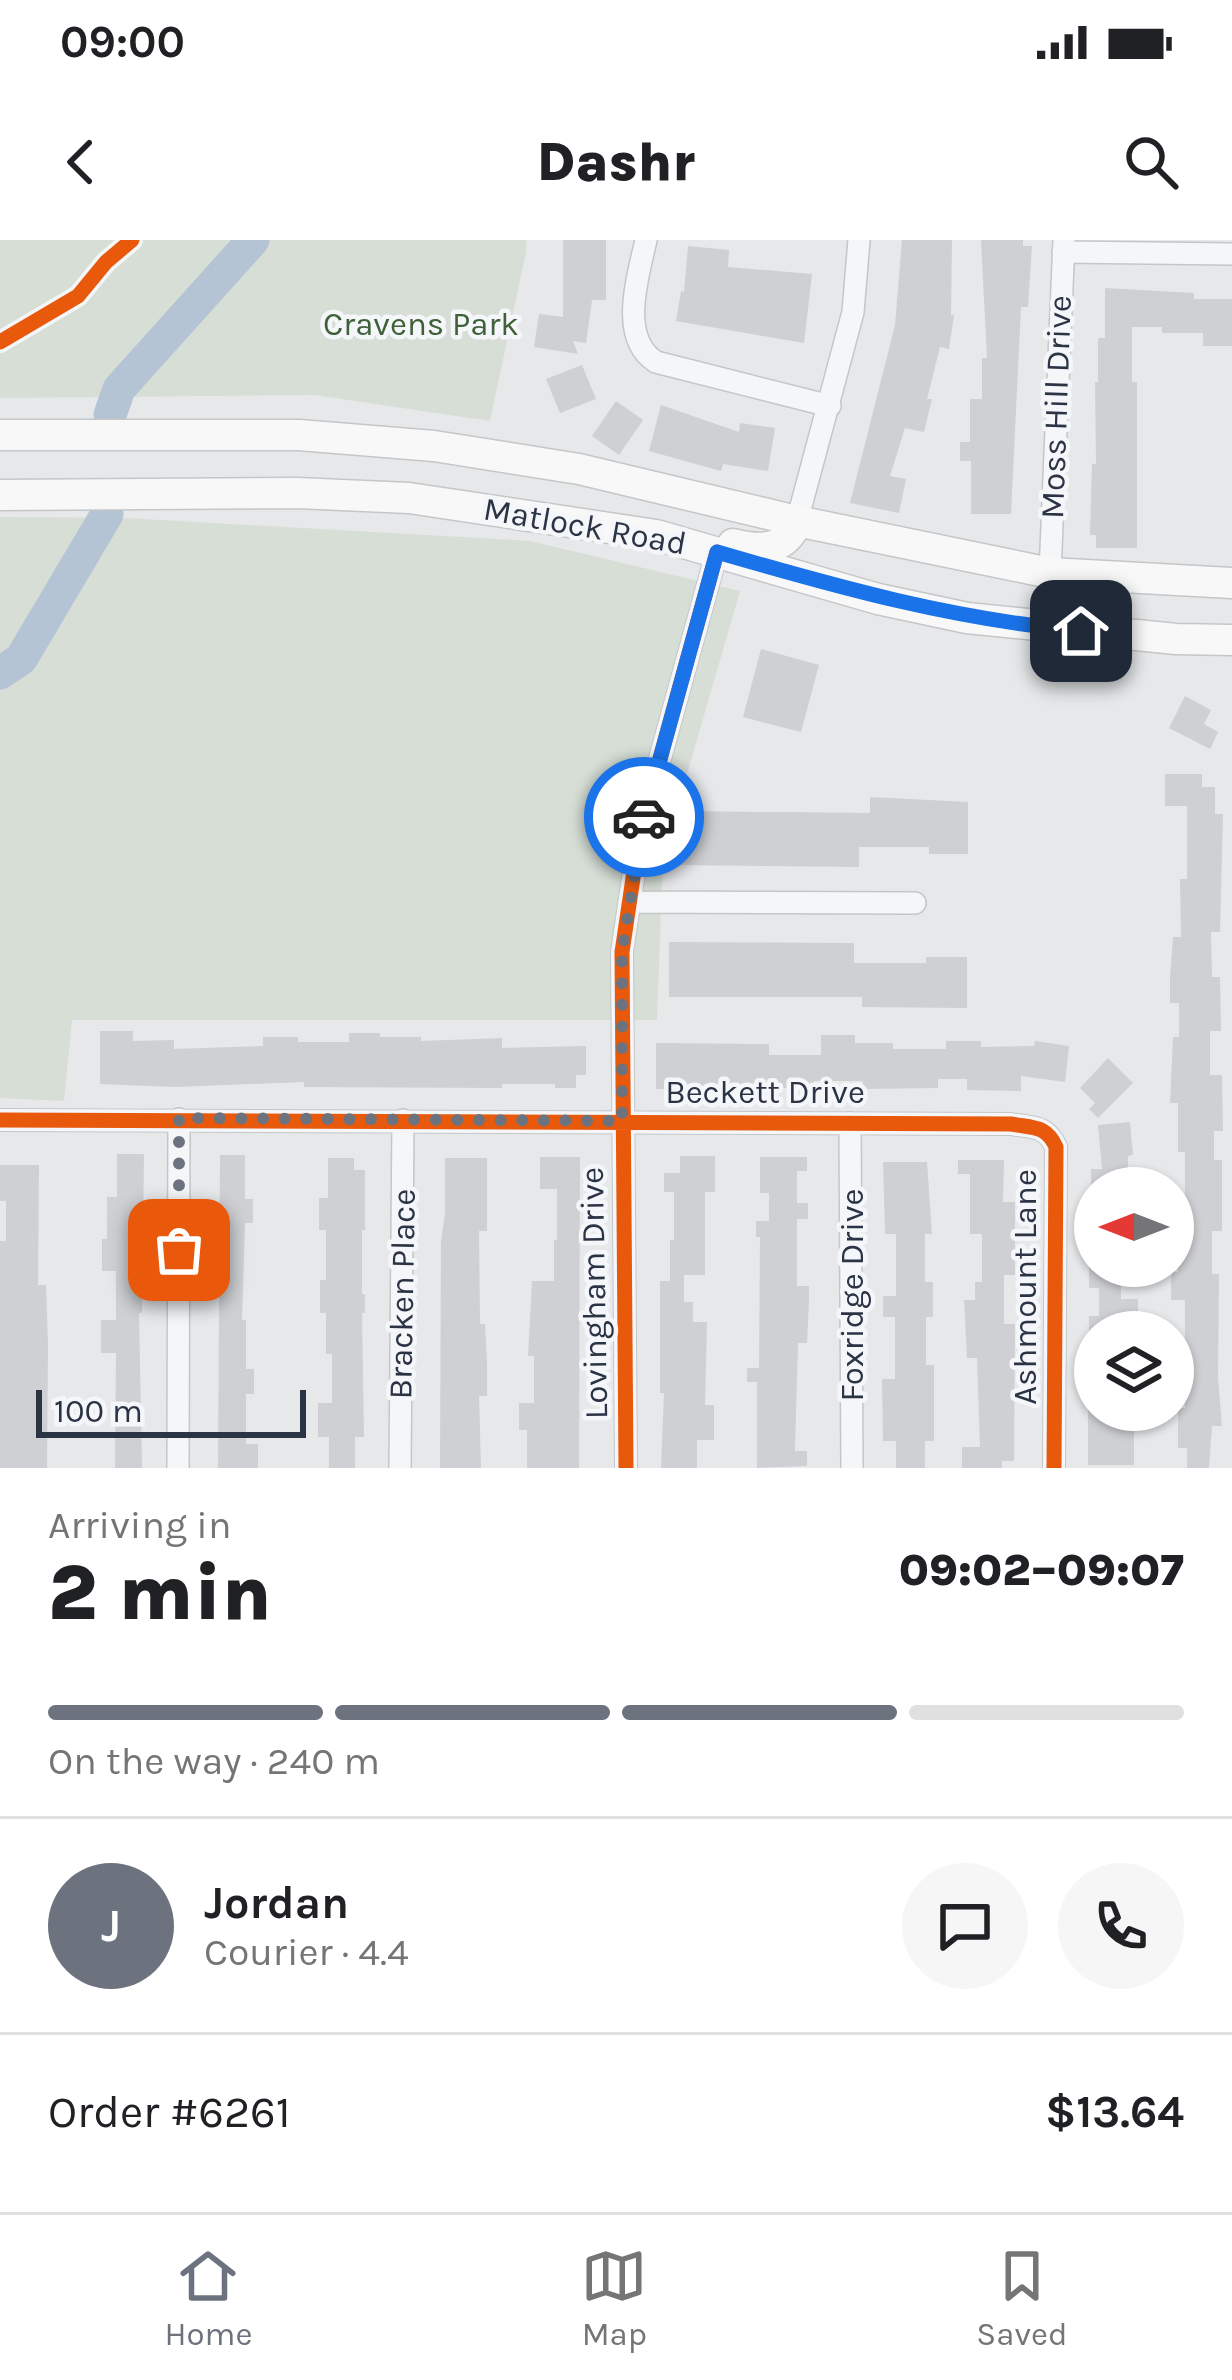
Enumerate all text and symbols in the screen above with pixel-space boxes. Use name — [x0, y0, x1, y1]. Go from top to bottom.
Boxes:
text: 09:00 — [60, 16, 185, 68]
icon: back — [48, 129, 114, 195]
icon: search — [1118, 129, 1184, 195]
text: Dashr — [537, 130, 695, 194]
street label: Moss Hill Drive — [1033, 295, 1079, 519]
park label: Cravens Park — [323, 305, 519, 343]
street label: Matlock Road — [481, 489, 689, 563]
pin — [1030, 580, 1132, 682]
icon: home — [1048, 598, 1114, 664]
courier — [584, 757, 704, 877]
icon: car — [611, 784, 677, 850]
street label: Beckett Drive — [665, 1073, 865, 1111]
street label: Lovingham Drive — [573, 1167, 615, 1419]
north arrow — [1074, 1167, 1194, 1287]
map controls — [1074, 1167, 1194, 1431]
street label: Ashmount Lane — [1006, 1169, 1044, 1405]
street label: Bracken Place — [381, 1188, 423, 1400]
street label: Foxridge Drive — [833, 1188, 871, 1402]
pin — [128, 1199, 230, 1301]
icon: bag — [146, 1217, 212, 1283]
button: layers — [1074, 1311, 1194, 1431]
scale bar — [36, 1384, 306, 1437]
text: 100 m — [54, 1392, 143, 1430]
text: Arriving in — [48, 1502, 231, 1548]
text: 09:02–09:07 — [899, 1544, 1184, 1596]
text: 2 min — [48, 1547, 272, 1639]
text: On the way · 240 m — [48, 1738, 380, 1784]
button: chat — [902, 1863, 1028, 1989]
button: phone — [1058, 1863, 1184, 1989]
text: Jordan — [204, 1877, 349, 1929]
text: J — [101, 1900, 121, 1952]
text: Courier · 4.4 — [204, 1929, 409, 1975]
text: Order #6261 — [48, 2086, 291, 2138]
text: $13.64 — [1045, 2086, 1184, 2138]
tab: Home — [164, 2243, 252, 2353]
tab: Map — [581, 2243, 647, 2353]
tab: Saved — [976, 2243, 1068, 2353]

